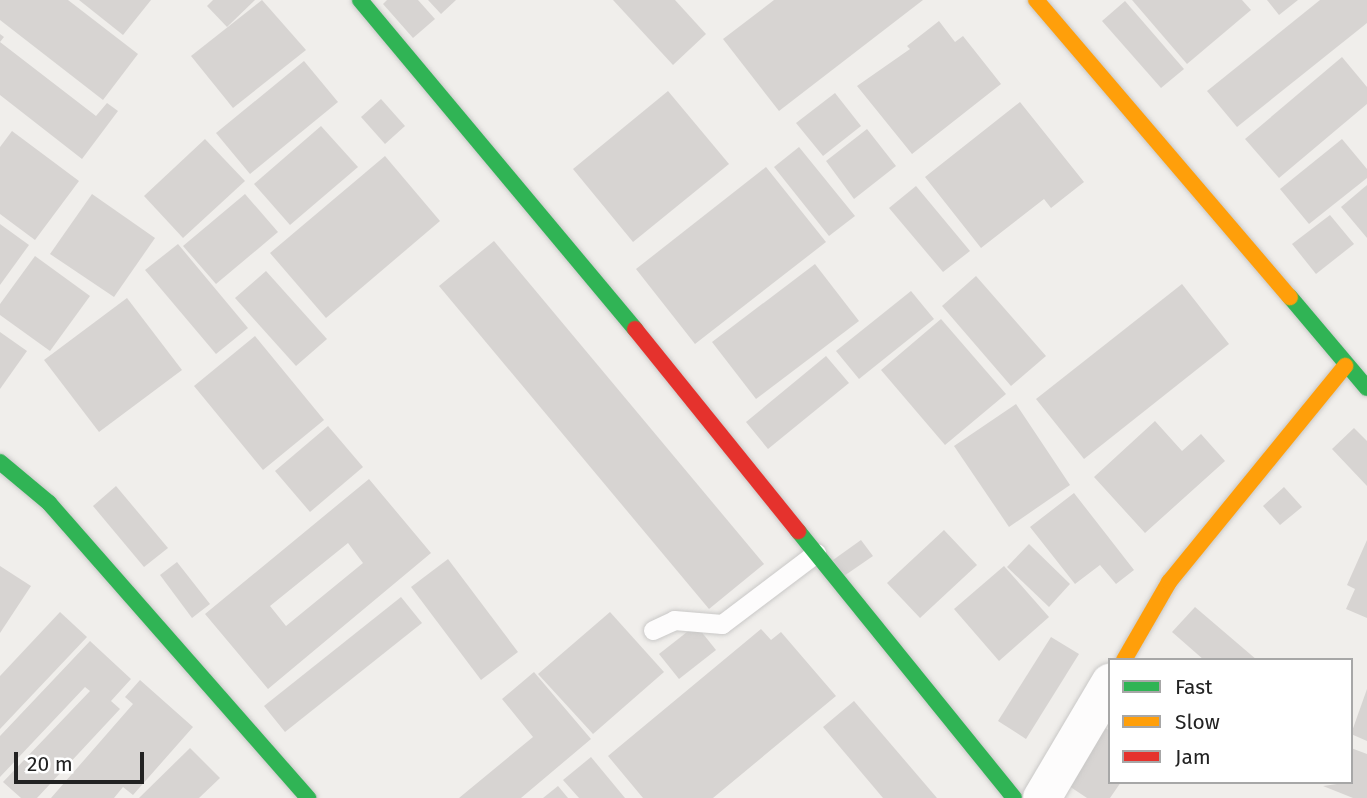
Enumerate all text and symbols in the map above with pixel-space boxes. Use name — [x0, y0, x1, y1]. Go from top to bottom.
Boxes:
legend — [1108, 658, 1353, 784]
text: Fast — [1175, 674, 1213, 700]
text: Slow — [1175, 709, 1220, 735]
scale bar — [18, 738, 147, 782]
text: Jam — [1175, 744, 1211, 770]
text: 20 m — [27, 751, 73, 777]

